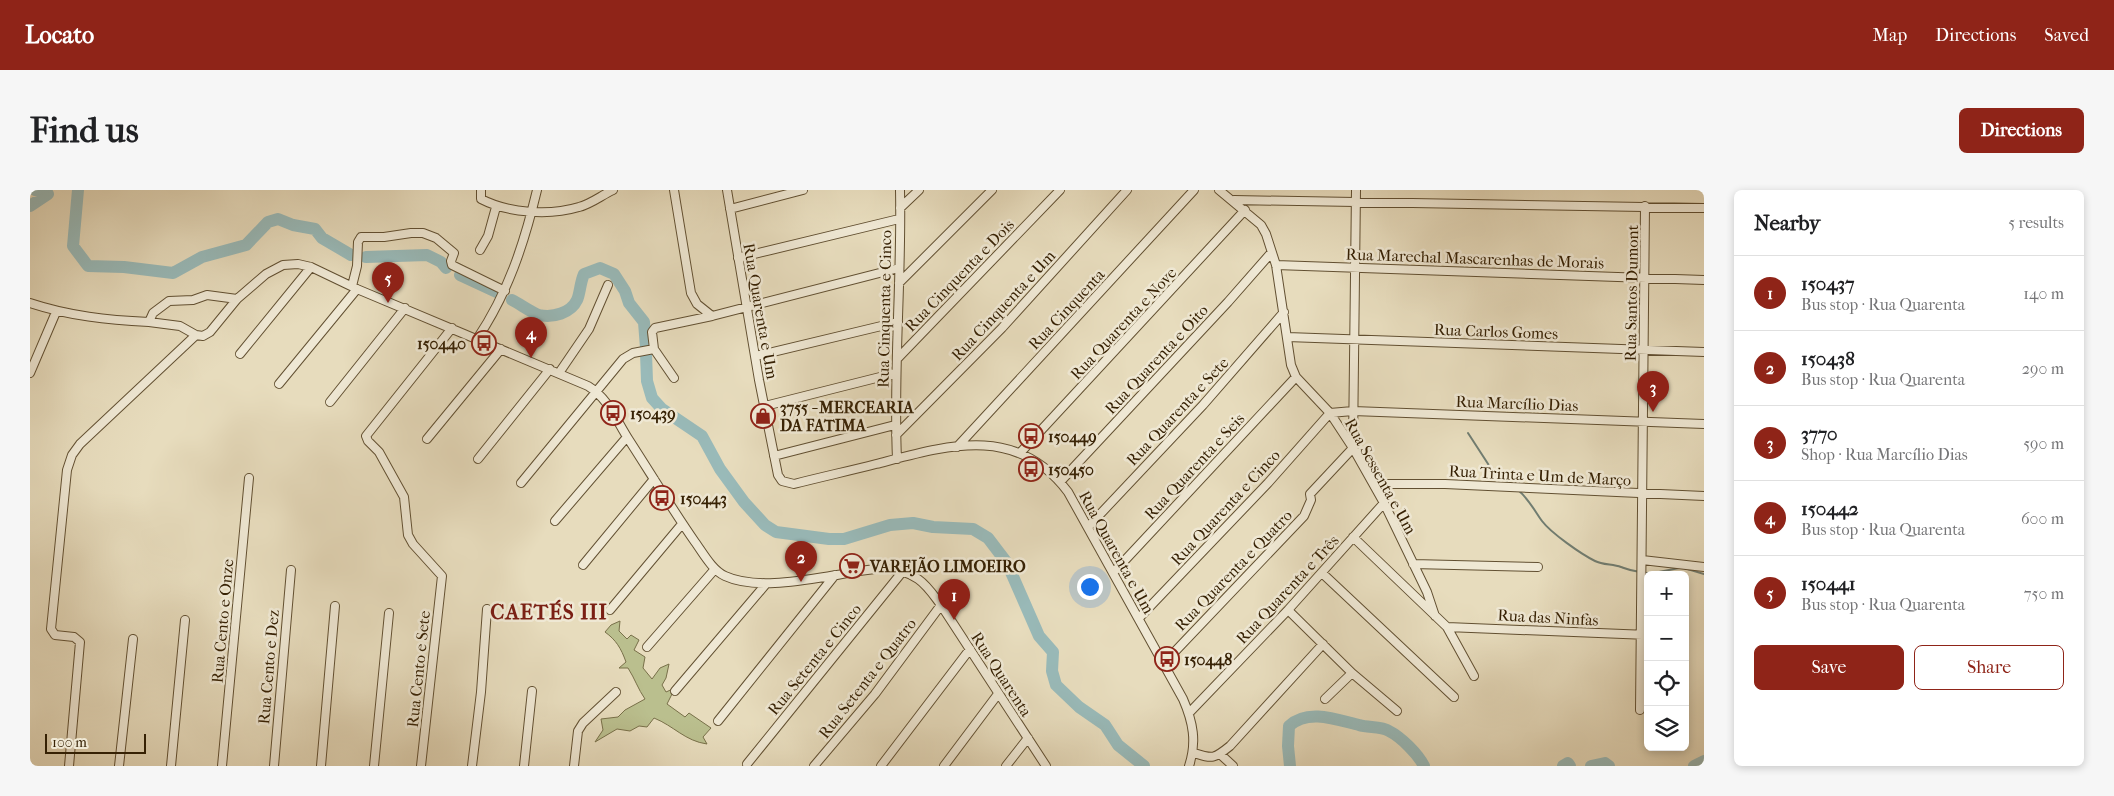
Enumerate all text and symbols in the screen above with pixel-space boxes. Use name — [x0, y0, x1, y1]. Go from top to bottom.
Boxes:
text: Locato — [25, 21, 94, 49]
text: Map — [1873, 25, 1907, 46]
text: Directions — [1935, 25, 2016, 46]
text: Saved — [2044, 25, 2089, 46]
button: Directions — [1959, 108, 2084, 153]
text: Find us — [30, 110, 139, 151]
text: Nearby — [1754, 211, 1820, 235]
text: 5 results — [2008, 213, 2064, 232]
street label: Rua Cinquenta e Dois — [901, 215, 1018, 336]
street label: Rua Santos Dumont — [1621, 224, 1642, 361]
street label: Rua Cinquenta e Cinco — [874, 230, 895, 388]
street label: Rua Quarenta e Um — [739, 242, 782, 381]
street label: Rua Marechal Mascarenhas de Morais — [1345, 244, 1605, 273]
street label: Rua Cinquenta e Um — [947, 246, 1060, 364]
pin: 5 — [372, 262, 404, 303]
street label: Rua Quarenta e Nove — [1066, 263, 1180, 384]
street label: Rua Cinquenta — [1024, 265, 1109, 354]
text: 150437 — [1801, 273, 1854, 295]
text: 1 — [1767, 284, 1773, 303]
text: 140 m — [2023, 284, 2064, 303]
text: Bus stop · Rua Quarenta — [1801, 295, 1965, 314]
street label: Rua Quarenta e Oito — [1101, 301, 1212, 418]
pin: 4 — [515, 317, 547, 358]
street label: Rua Carlos Gomes — [1434, 320, 1559, 343]
bus stop icon: 150440 — [471, 330, 497, 356]
place label: 150440 — [417, 334, 466, 354]
text: 150438 — [1801, 348, 1855, 370]
street label: Rua Quarenta e Sete — [1122, 353, 1233, 470]
text: 2 — [1766, 359, 1774, 378]
text: 290 m — [2022, 359, 2064, 378]
text: Bus stop · Rua Quarenta — [1801, 370, 1965, 389]
pin: 3 — [1637, 371, 1669, 412]
street label: Rua Marcílio Dias — [1455, 392, 1579, 415]
place label: 3755 - MERCEARIA DA FATIMA — [780, 398, 914, 435]
bus stop icon: 150439 — [600, 400, 626, 426]
shop icon: 3755 - MERCEARIA DA FATIMA — [750, 403, 776, 429]
place label: 150439 — [630, 404, 676, 424]
street label: Rua Quarenta e Seis — [1140, 409, 1249, 523]
street label: Rua Sessenta e Um — [1341, 415, 1421, 538]
bus stop icon: 150449 — [1018, 423, 1044, 449]
text: 3770 — [1801, 423, 1838, 445]
place label: 150449 — [1048, 427, 1097, 447]
text: 3 — [1767, 434, 1773, 453]
text: 590 m — [2023, 434, 2064, 453]
street label: Rua Quarenta e Cinco — [1167, 445, 1284, 569]
text: Shop · Rua Marcílio Dias — [1801, 445, 1968, 464]
bus stop icon: 150450 — [1018, 456, 1044, 482]
place label: 150450 — [1048, 460, 1094, 480]
street label: Rua Trinta e Um de Março — [1448, 461, 1632, 490]
bus stop icon: 150443 — [649, 485, 675, 511]
street label: Rua Quarenta e Um — [1075, 488, 1159, 618]
place label: 150443 — [680, 489, 727, 509]
text: 150442 — [1801, 498, 1858, 520]
street label: Rua Quarenta e Quatro — [1171, 506, 1296, 635]
text: 4 — [1765, 509, 1775, 528]
text: 600 m — [2021, 509, 2064, 528]
text: Bus stop · Rua Quarenta — [1801, 520, 1965, 539]
street label: Rua Quarenta e Três — [1232, 531, 1343, 648]
pin: 2 — [785, 541, 817, 582]
supermarket icon: VAREJÃO LIMOEIRO — [839, 553, 865, 579]
place label: VAREJÃO LIMOEIRO — [869, 556, 1026, 577]
street label: Rua Cento e Onze — [208, 558, 237, 684]
map controls — [1644, 571, 1689, 751]
button: + — [1644, 571, 1689, 616]
text: 150441 — [1801, 573, 1855, 595]
your location — [1077, 574, 1103, 600]
pin: 1 — [938, 579, 970, 620]
text: 5 — [1767, 584, 1773, 603]
text: 750 m — [2024, 584, 2064, 603]
text: Bus stop · Rua Quarenta — [1801, 595, 1965, 614]
district label: CAETÉS III — [490, 599, 608, 624]
street label: Rua Setenta e Cinco — [764, 600, 865, 719]
street label: Rua das Ninfas — [1497, 605, 1599, 630]
street label: Rua Cento e Dez — [254, 609, 283, 725]
street label: Rua Cento e Sete — [403, 610, 434, 728]
street label: Rua Setenta e Quatro — [815, 614, 920, 742]
button: − — [1644, 616, 1689, 661]
street label: Rua Quarenta — [967, 628, 1036, 721]
button: Save — [1754, 645, 1904, 690]
button: Share — [1914, 645, 2064, 690]
bus stop icon: 150448 — [1154, 646, 1180, 672]
place label: 150448 — [1184, 650, 1232, 670]
button: locate — [1644, 661, 1689, 706]
button: layers — [1644, 706, 1689, 751]
scale bar — [45, 731, 146, 754]
text: 100 m — [52, 734, 87, 751]

